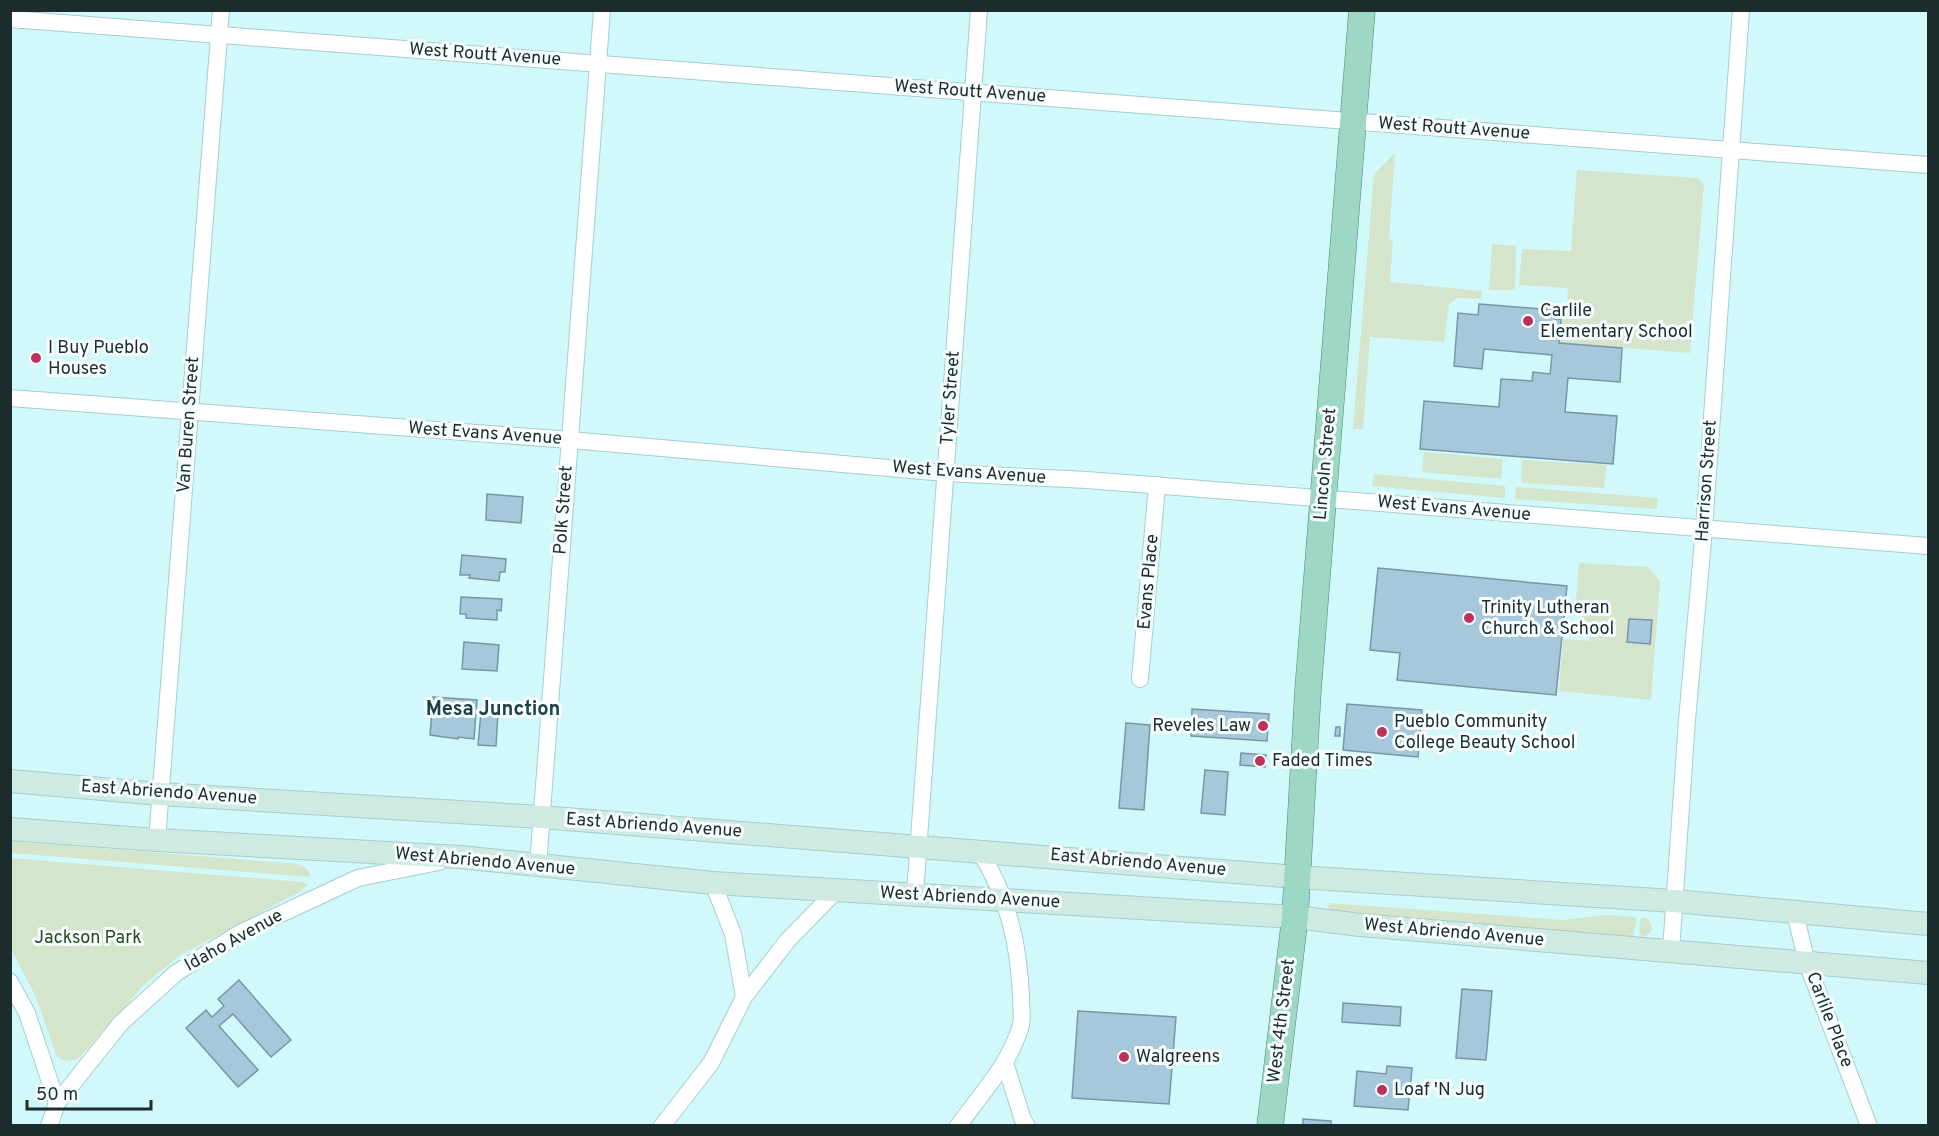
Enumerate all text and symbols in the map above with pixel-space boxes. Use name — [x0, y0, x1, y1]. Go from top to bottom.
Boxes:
street label: West Routt Avenue — [408, 38, 562, 72]
street label: West Routt Avenue — [893, 75, 1047, 109]
street label: West Routt Avenue — [1377, 112, 1531, 146]
place label: Carlile Elementary School — [1540, 300, 1693, 344]
marker: Carlile Elementary School — [1521, 314, 1535, 328]
place label: I Buy Pueblo Houses — [48, 337, 149, 381]
street label: Tyler Street — [936, 350, 966, 446]
marker: I Buy Pueblo Houses — [29, 351, 43, 365]
street label: Van Buren Street — [173, 356, 205, 494]
street label: Lincoln Street — [1310, 407, 1342, 521]
street label: West Evans Avenue — [407, 417, 563, 451]
street label: Harrison Street — [1691, 419, 1723, 543]
street label: West Evans Avenue — [891, 456, 1047, 490]
street label: Polk Street — [549, 465, 579, 555]
street label: West Evans Avenue — [1376, 491, 1532, 527]
street label: Evans Place — [1133, 533, 1165, 631]
place label: Trinity Lutheran Church & School — [1481, 597, 1614, 641]
marker: Trinity Lutheran Church & School — [1462, 611, 1476, 625]
district label: Mesa Junction — [426, 697, 560, 723]
place label: Pueblo Community College Beauty School — [1394, 711, 1576, 755]
place label: Reveles Law — [1152, 715, 1251, 738]
marker: Reveles Law — [1256, 719, 1270, 733]
marker: Pueblo Community College Beauty School — [1375, 725, 1389, 739]
place label: Faded Times — [1272, 750, 1373, 773]
marker: Faded Times — [1253, 754, 1267, 768]
street label: East Abriendo Avenue — [80, 775, 258, 811]
street label: East Abriendo Avenue — [565, 808, 743, 844]
street label: West Abriendo Avenue — [394, 843, 576, 881]
street label: East Abriendo Avenue — [1049, 844, 1227, 882]
street label: West Abriendo Avenue — [879, 882, 1061, 914]
street label: Idaho Avenue — [181, 905, 287, 977]
street label: West Abriendo Avenue — [1363, 914, 1545, 952]
park label: Jackson Park — [34, 927, 142, 950]
street label: West 4th Street — [1263, 958, 1301, 1084]
street label: Carlile Place — [1800, 969, 1858, 1071]
place label: Walgreens — [1136, 1046, 1220, 1069]
marker: Walgreens — [1117, 1050, 1131, 1064]
scale bar — [27, 1073, 152, 1111]
place label: Loaf 'N Jug — [1394, 1079, 1485, 1102]
marker: Loaf 'N Jug — [1375, 1083, 1389, 1097]
text: 50 m — [36, 1084, 78, 1107]

